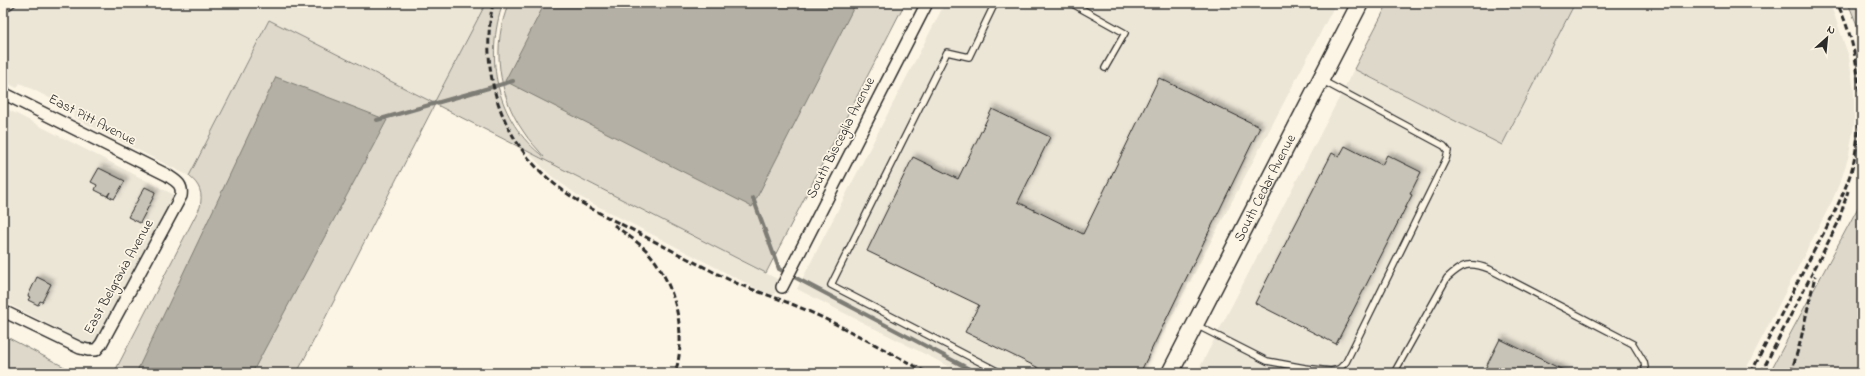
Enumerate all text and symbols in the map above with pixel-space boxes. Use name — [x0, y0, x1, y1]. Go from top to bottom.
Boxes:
north arrow — [1807, 18, 1847, 58]
text: N — [1824, 21, 1838, 39]
street label: South Bisceglia Avenue — [801, 73, 882, 203]
street label: East Pitt Avenue — [44, 89, 140, 151]
street label: South Cedar Avenue — [1229, 130, 1302, 245]
street label: East Belgravia Avenue — [79, 215, 161, 339]

